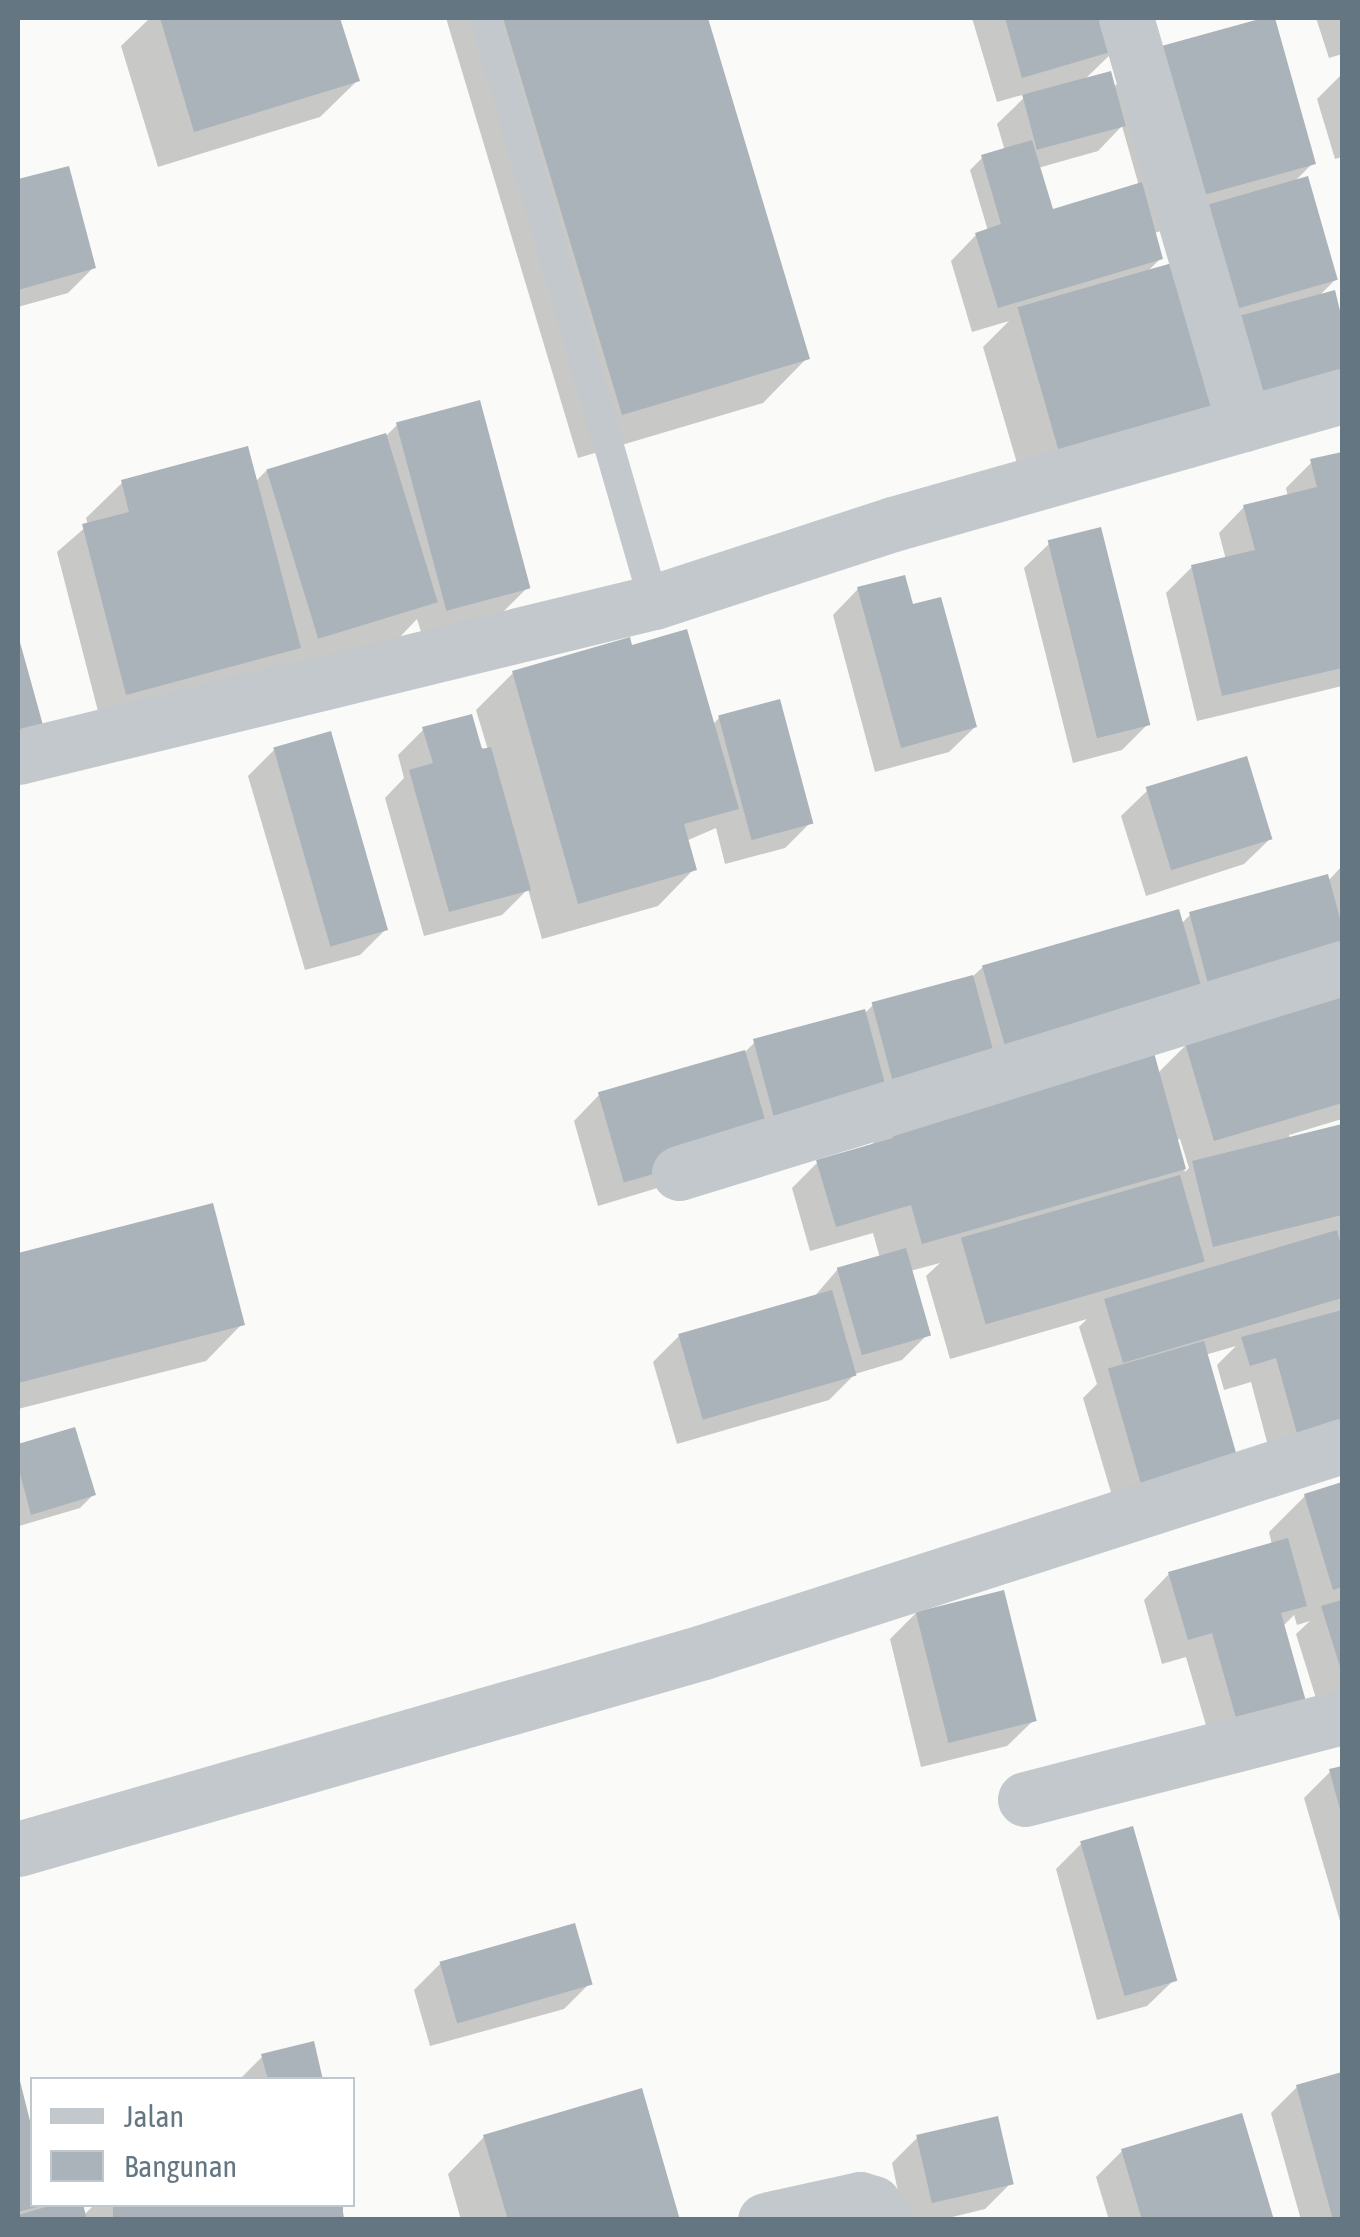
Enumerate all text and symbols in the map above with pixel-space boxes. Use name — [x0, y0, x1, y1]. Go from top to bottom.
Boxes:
legend — [30, 2077, 355, 2207]
text: Jalan — [124, 2099, 184, 2133]
text: Bangunan — [124, 2149, 237, 2183]

